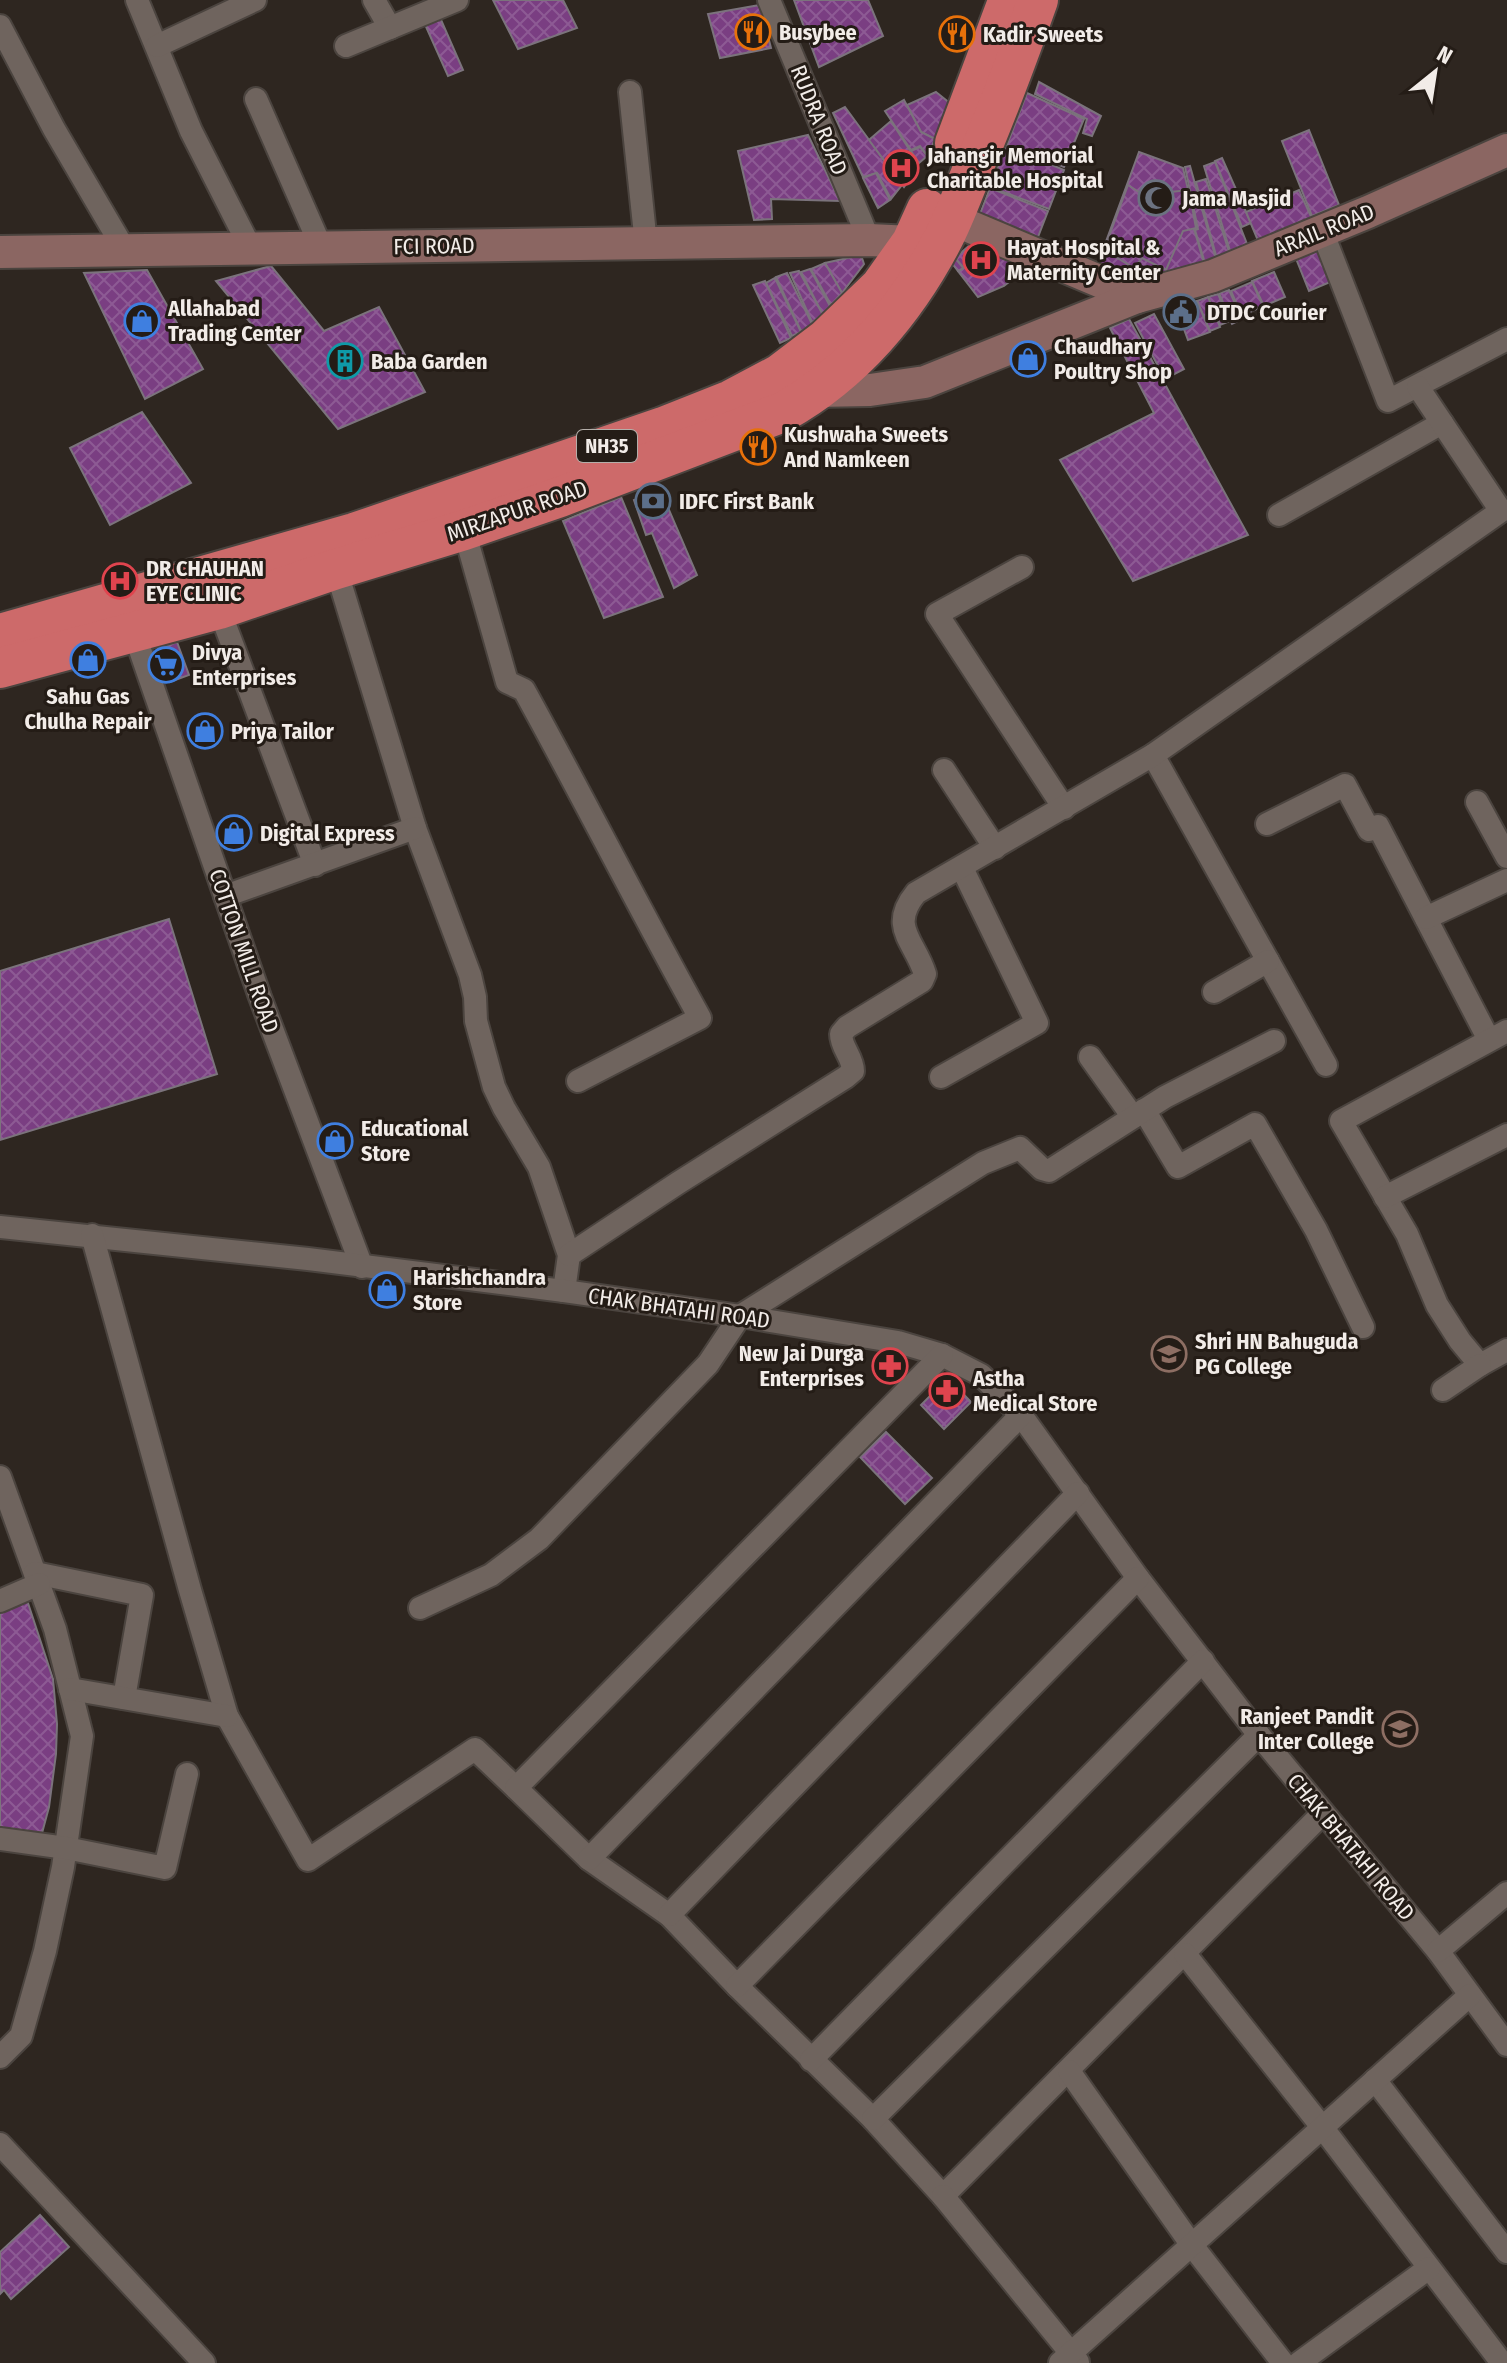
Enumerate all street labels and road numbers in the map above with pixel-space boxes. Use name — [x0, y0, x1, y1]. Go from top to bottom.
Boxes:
street label: RUDRA ROAD — [785, 61, 853, 179]
street label: ARAIL ROAD — [1270, 198, 1378, 262]
street label: FCI ROAD — [393, 232, 475, 260]
road number: NH35 — [577, 430, 637, 462]
street label: MIRZAPUR ROAD — [443, 474, 591, 548]
street label: COTTON MILL ROAD — [203, 866, 285, 1036]
street label: CHAK BHATAHI ROAD — [586, 1282, 772, 1334]
street label: CHAK BHATAHI ROAD — [1282, 1768, 1420, 1926]

